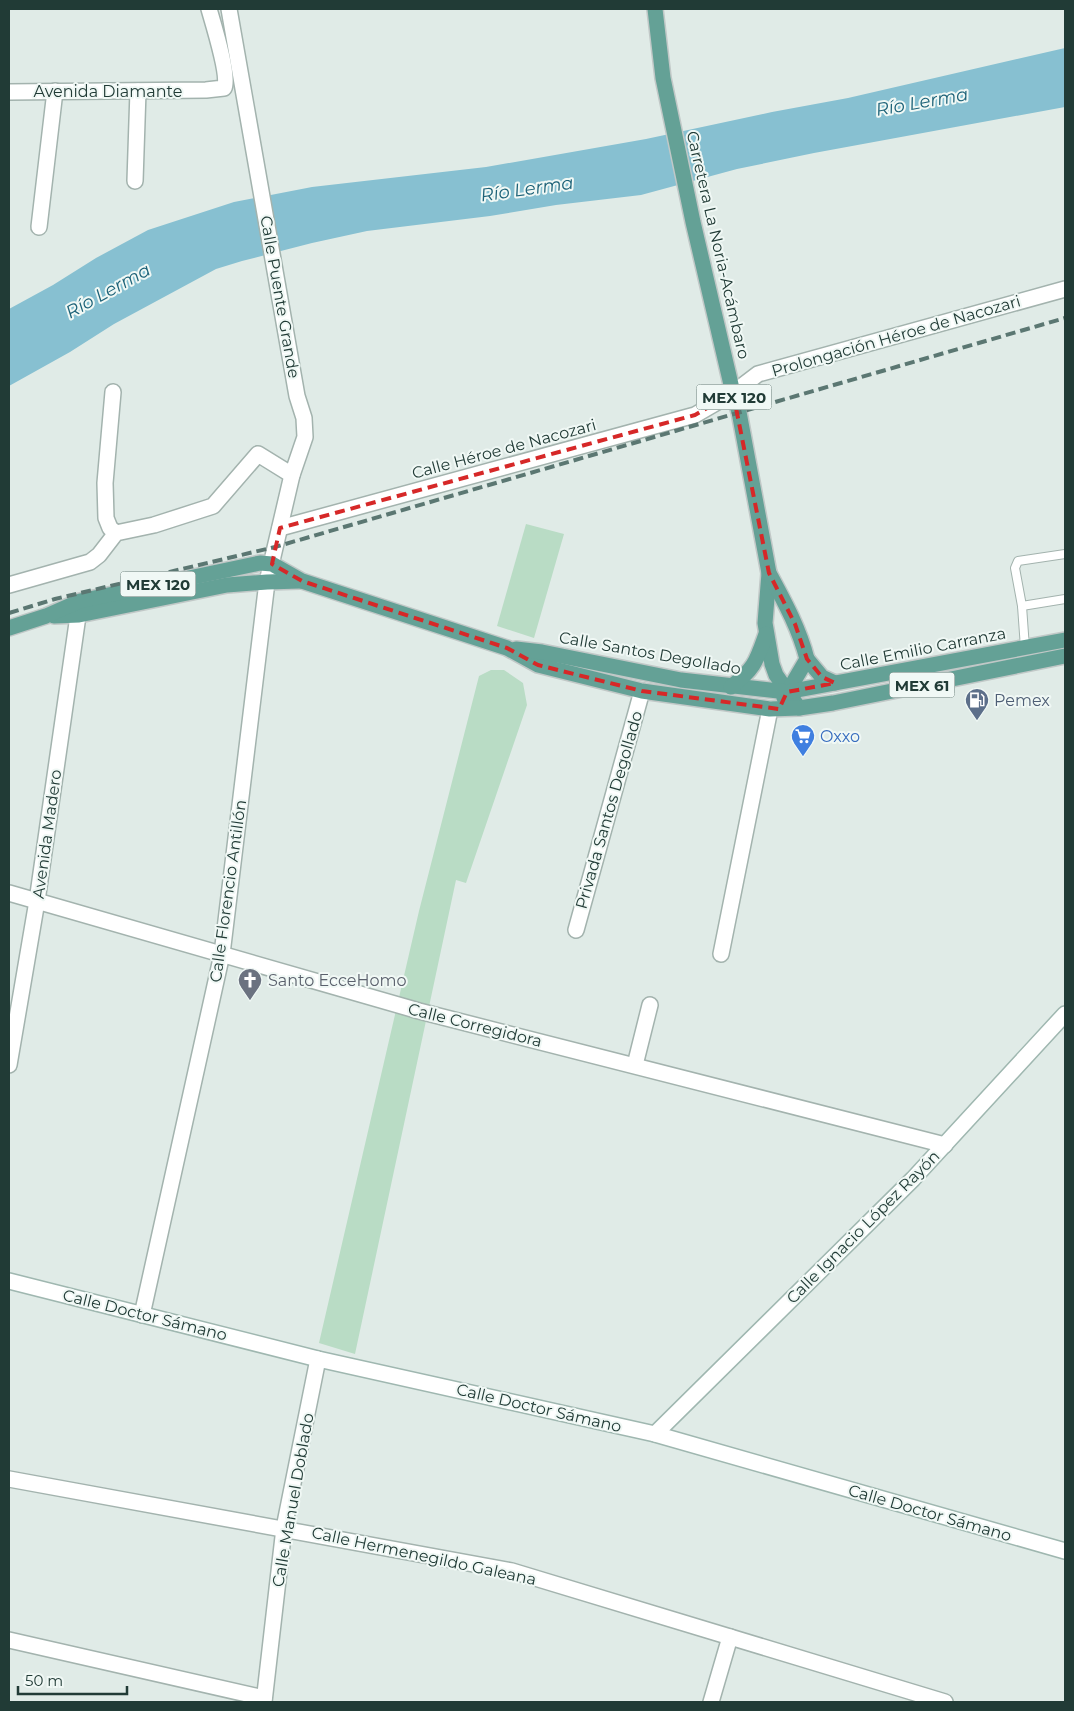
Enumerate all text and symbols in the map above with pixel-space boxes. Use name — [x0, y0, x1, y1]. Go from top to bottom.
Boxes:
street label: Avenida Diamante — [34, 82, 182, 101]
water label: Río Lerma — [874, 83, 970, 121]
street label: Carretera La Noria-Acámbaro — [682, 129, 754, 361]
water label: Río Lerma — [479, 172, 575, 206]
street label: Calle Puente Grande — [256, 214, 304, 380]
water label: Río Lerma — [62, 259, 154, 323]
street label: Prolongación Héroe de Nacozari — [769, 291, 1023, 381]
road number: MEX 120 — [696, 384, 772, 410]
street label: Calle Héroe de Nacozari — [410, 415, 598, 483]
road number: MEX 120 — [120, 572, 196, 596]
street label: Calle Emilio Carranza — [838, 624, 1008, 674]
street label: Calle Santos Degollado — [558, 628, 742, 678]
road number: MEX 61 — [890, 672, 954, 698]
fuel station icon: Pemex — [964, 687, 990, 721]
place label: Pemex — [994, 691, 1050, 710]
street label: Privada Santos Degollado — [572, 709, 646, 911]
supermarket icon: Oxxo — [790, 723, 816, 757]
place label: Oxxo — [820, 727, 860, 746]
street label: Avenida Madero — [29, 768, 65, 900]
street label: Calle Florencio Antillón — [206, 798, 250, 984]
church icon: Santo EcceHomo — [237, 967, 263, 1001]
place label: Santo EcceHomo — [268, 971, 407, 990]
street label: Calle Corregidora — [406, 999, 544, 1051]
street label: Calle Ignacio López Rayón — [783, 1147, 943, 1307]
street label: Calle Doctor Sámano — [61, 1285, 229, 1345]
street label: Calle Doctor Sámano — [455, 1380, 623, 1436]
street label: Calle Manuel Doblado — [268, 1412, 318, 1588]
street label: Calle Doctor Sámano — [846, 1481, 1014, 1545]
street label: Calle Hermenegildo Galeana — [310, 1523, 538, 1589]
scale bar — [18, 1664, 126, 1696]
text: 50 m — [25, 1671, 63, 1690]

